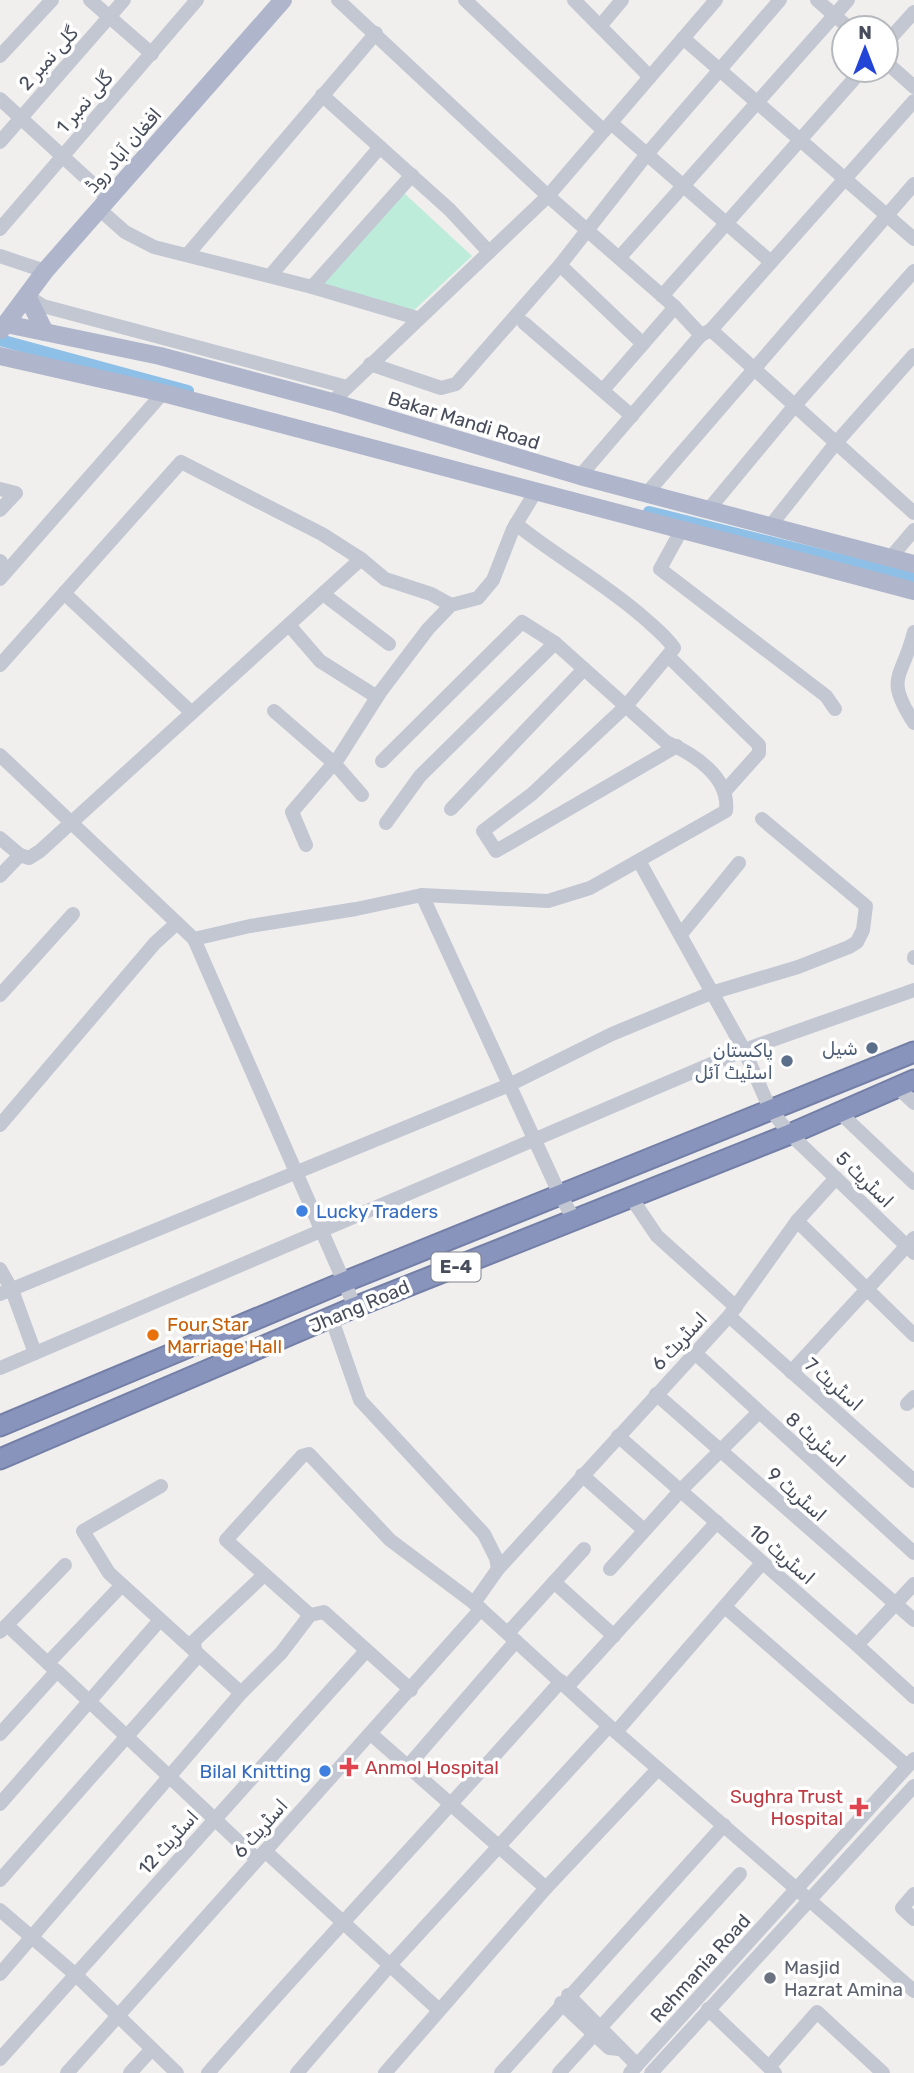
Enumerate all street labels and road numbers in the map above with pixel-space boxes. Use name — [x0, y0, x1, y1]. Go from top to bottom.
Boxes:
street label: گلی نمبر 2 — [14, 21, 83, 95]
street label: گلی نمبر 1 — [51, 66, 118, 138]
street label: افغان آباد روڈ — [80, 103, 166, 197]
street label: Bakar Mandi Road — [385, 386, 542, 454]
street label: اسٹریٹ 5 — [831, 1146, 898, 1212]
road number: E-4 — [432, 1252, 480, 1282]
street label: Jhang Road — [306, 1275, 413, 1338]
street label: اسٹریٹ 6 — [647, 1307, 712, 1375]
street label: اسٹریٹ 7 — [800, 1353, 867, 1416]
street label: اسٹریٹ 8 — [781, 1407, 850, 1472]
street label: اسٹریٹ 9 — [762, 1462, 831, 1526]
street label: اسٹریٹ 10 — [744, 1519, 819, 1589]
street label: اسٹریٹ 6 — [228, 1794, 293, 1862]
street label: اسٹریٹ 12 — [133, 1805, 203, 1879]
street label: Rehmania Road — [646, 1909, 755, 2027]

